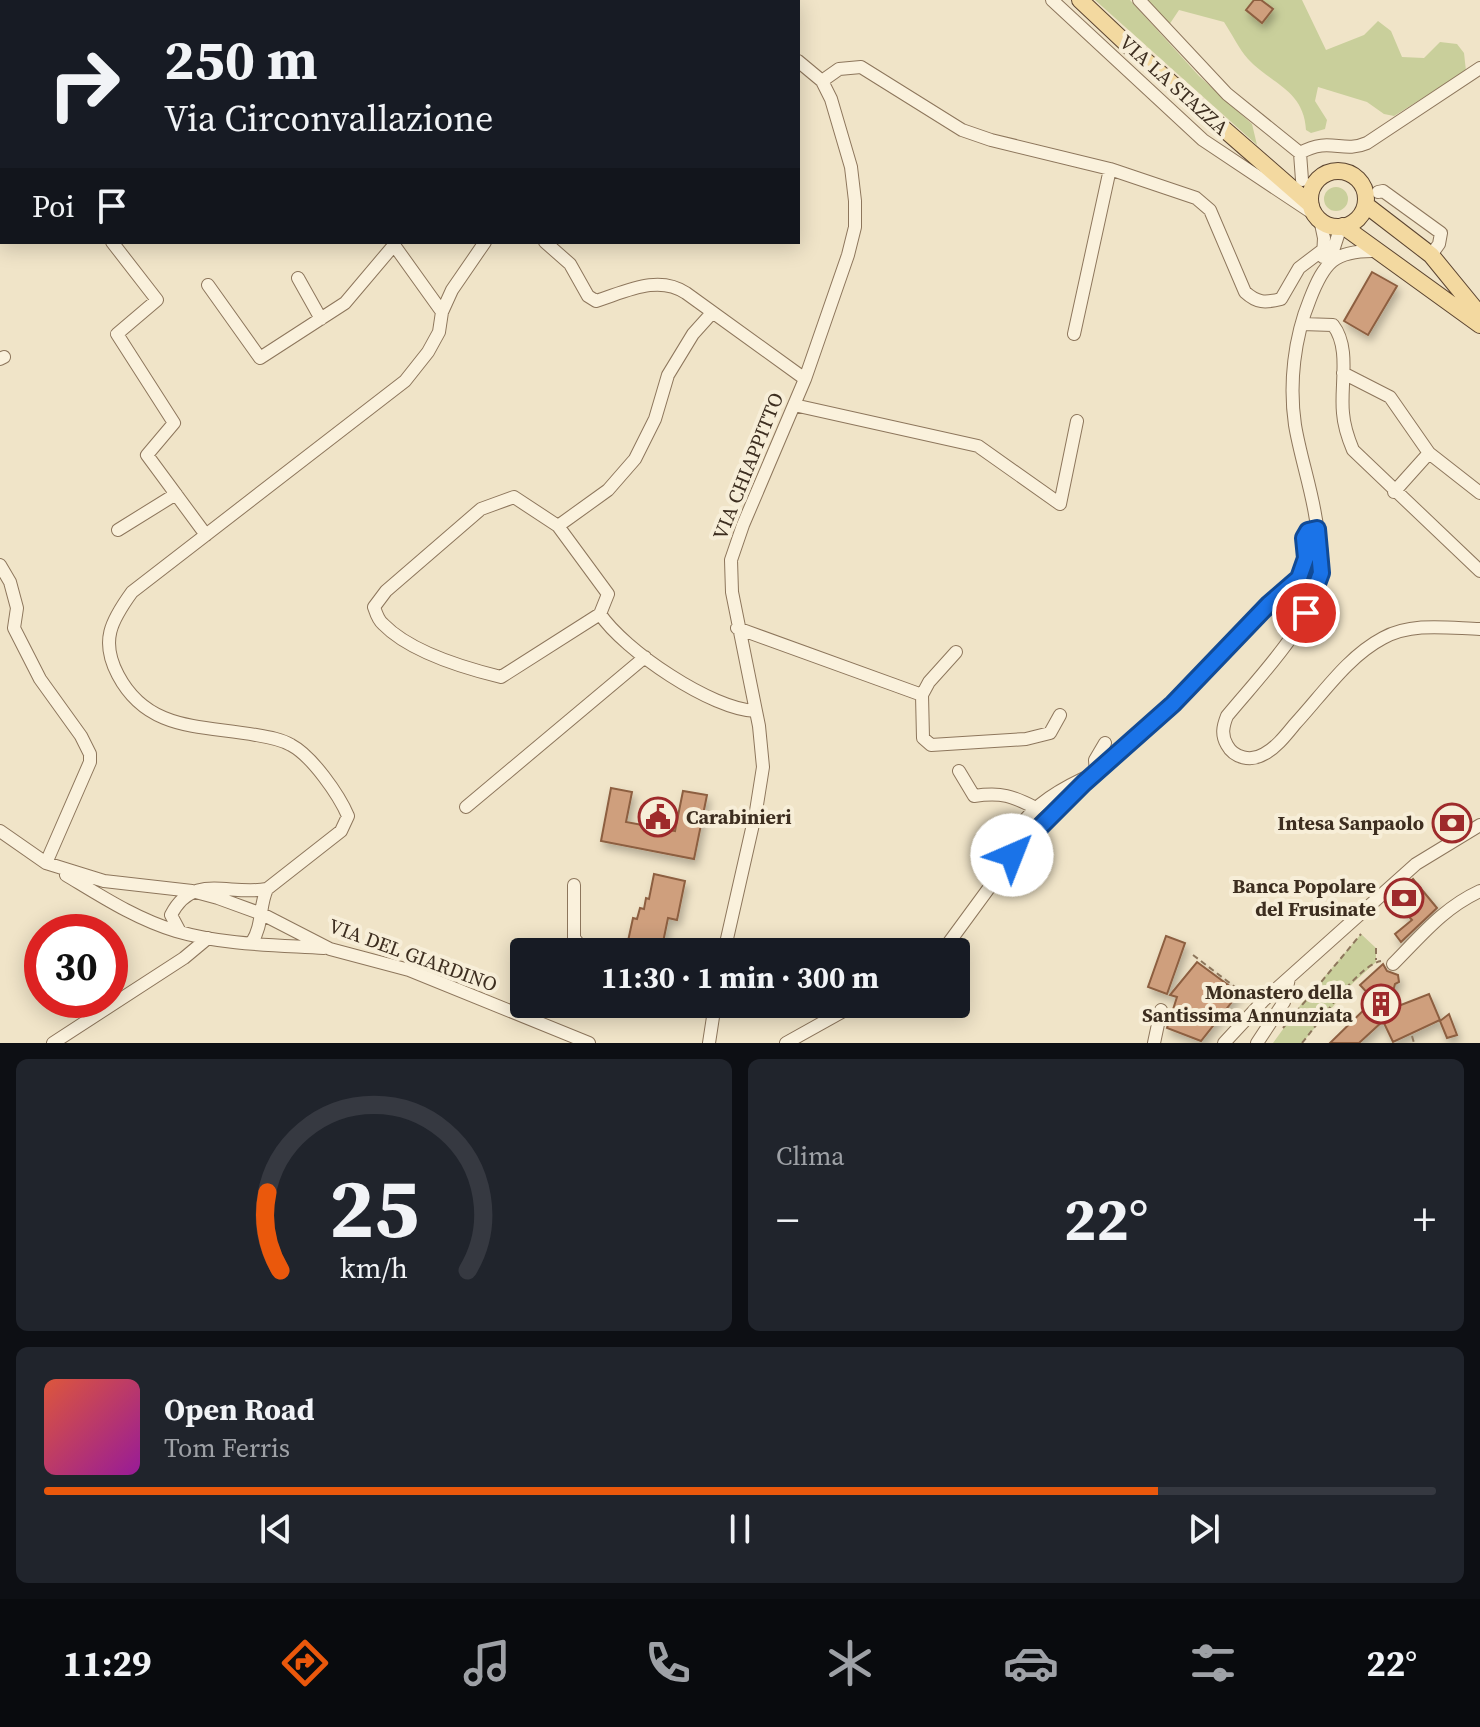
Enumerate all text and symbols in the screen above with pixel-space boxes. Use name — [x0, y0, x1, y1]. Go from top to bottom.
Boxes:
text: 250 m — [164, 21, 318, 98]
street label: VIA LA STAZZA — [1113, 28, 1235, 142]
icon: right — [32, 32, 136, 136]
text: Via Circonvallazione — [164, 94, 493, 143]
icon: arrive — [90, 184, 134, 228]
text: Poi — [32, 186, 74, 227]
street label: VIA CHIAPPITTO — [706, 388, 790, 544]
pin — [1272, 579, 1340, 647]
icon: arrive — [1284, 591, 1328, 635]
public building icon: Carabinieri — [637, 796, 679, 838]
bank icon: Intesa Sanpaolo — [1431, 802, 1473, 844]
place label: Carabinieri — [686, 803, 792, 831]
place label: Intesa Sanpaolo — [1278, 809, 1424, 837]
position arrow — [970, 813, 1054, 897]
place label: Banca Popolare del Frusinate — [1232, 872, 1376, 923]
bank icon: Banca Popolare del Frusinate — [1383, 877, 1425, 919]
street label: VIA DEL GIARDINO — [325, 911, 501, 999]
speed limit sign: 30 — [24, 914, 128, 1018]
text: 11:30 · 1 min · 300 m — [601, 957, 879, 998]
place label: Monastero della Santissima Annunziata — [1142, 978, 1353, 1029]
building icon: Monastero della Santissima Annunziata — [1360, 983, 1402, 1025]
text: Clima — [776, 1138, 845, 1174]
text: 25 — [329, 1151, 419, 1265]
text: 22° — [1064, 1178, 1148, 1260]
text: − — [776, 1189, 799, 1250]
text: + — [1413, 1189, 1436, 1250]
text: km/h — [340, 1248, 408, 1288]
text: Open Road — [164, 1389, 315, 1430]
text: Tom Ferris — [164, 1430, 290, 1466]
icon: previous — [254, 1507, 298, 1551]
icon: pause — [718, 1507, 762, 1551]
icon: next — [1182, 1507, 1226, 1551]
icon: directions — [277, 1635, 333, 1691]
icon: music — [459, 1635, 515, 1691]
icon: phone — [640, 1635, 696, 1691]
icon: climate — [822, 1635, 878, 1691]
icon: car — [1003, 1635, 1059, 1691]
icon: filters — [1185, 1635, 1241, 1691]
text: 11:29 — [63, 1639, 152, 1688]
text: 22° — [1366, 1639, 1417, 1688]

